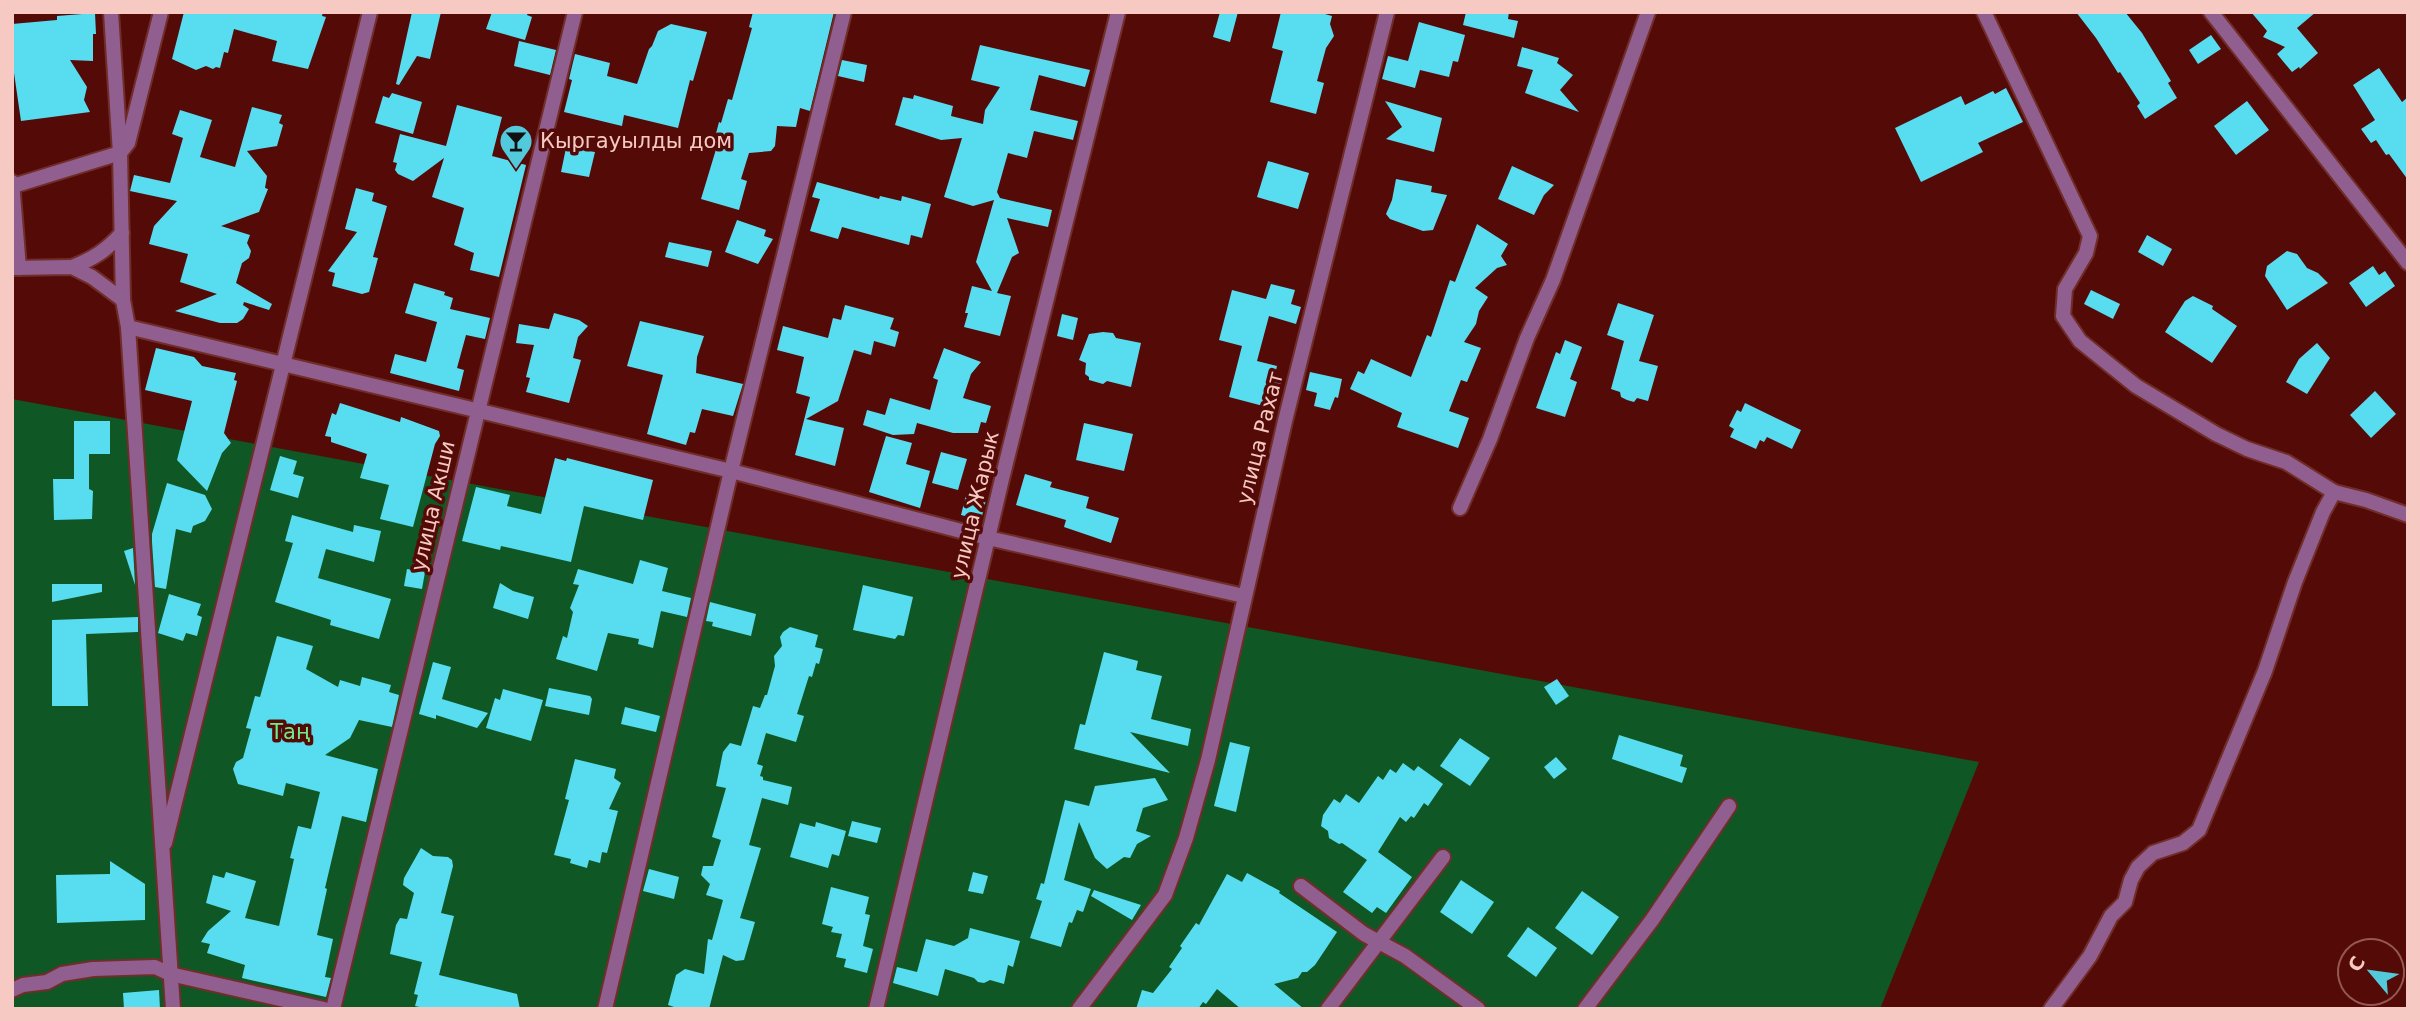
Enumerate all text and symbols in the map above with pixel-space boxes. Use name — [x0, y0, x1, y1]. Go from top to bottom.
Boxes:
bar icon: Кыргауылды дом — [497, 122, 535, 171]
place label: Кыргауылды дом — [540, 129, 732, 153]
street label: улица Рахат — [1232, 369, 1288, 507]
street label: улица Жарык — [946, 429, 1004, 581]
street label: улица Акши — [406, 438, 460, 574]
park label: Таң — [269, 720, 310, 744]
north arrow — [2336, 937, 2406, 1007]
text: С — [2343, 952, 2369, 975]

